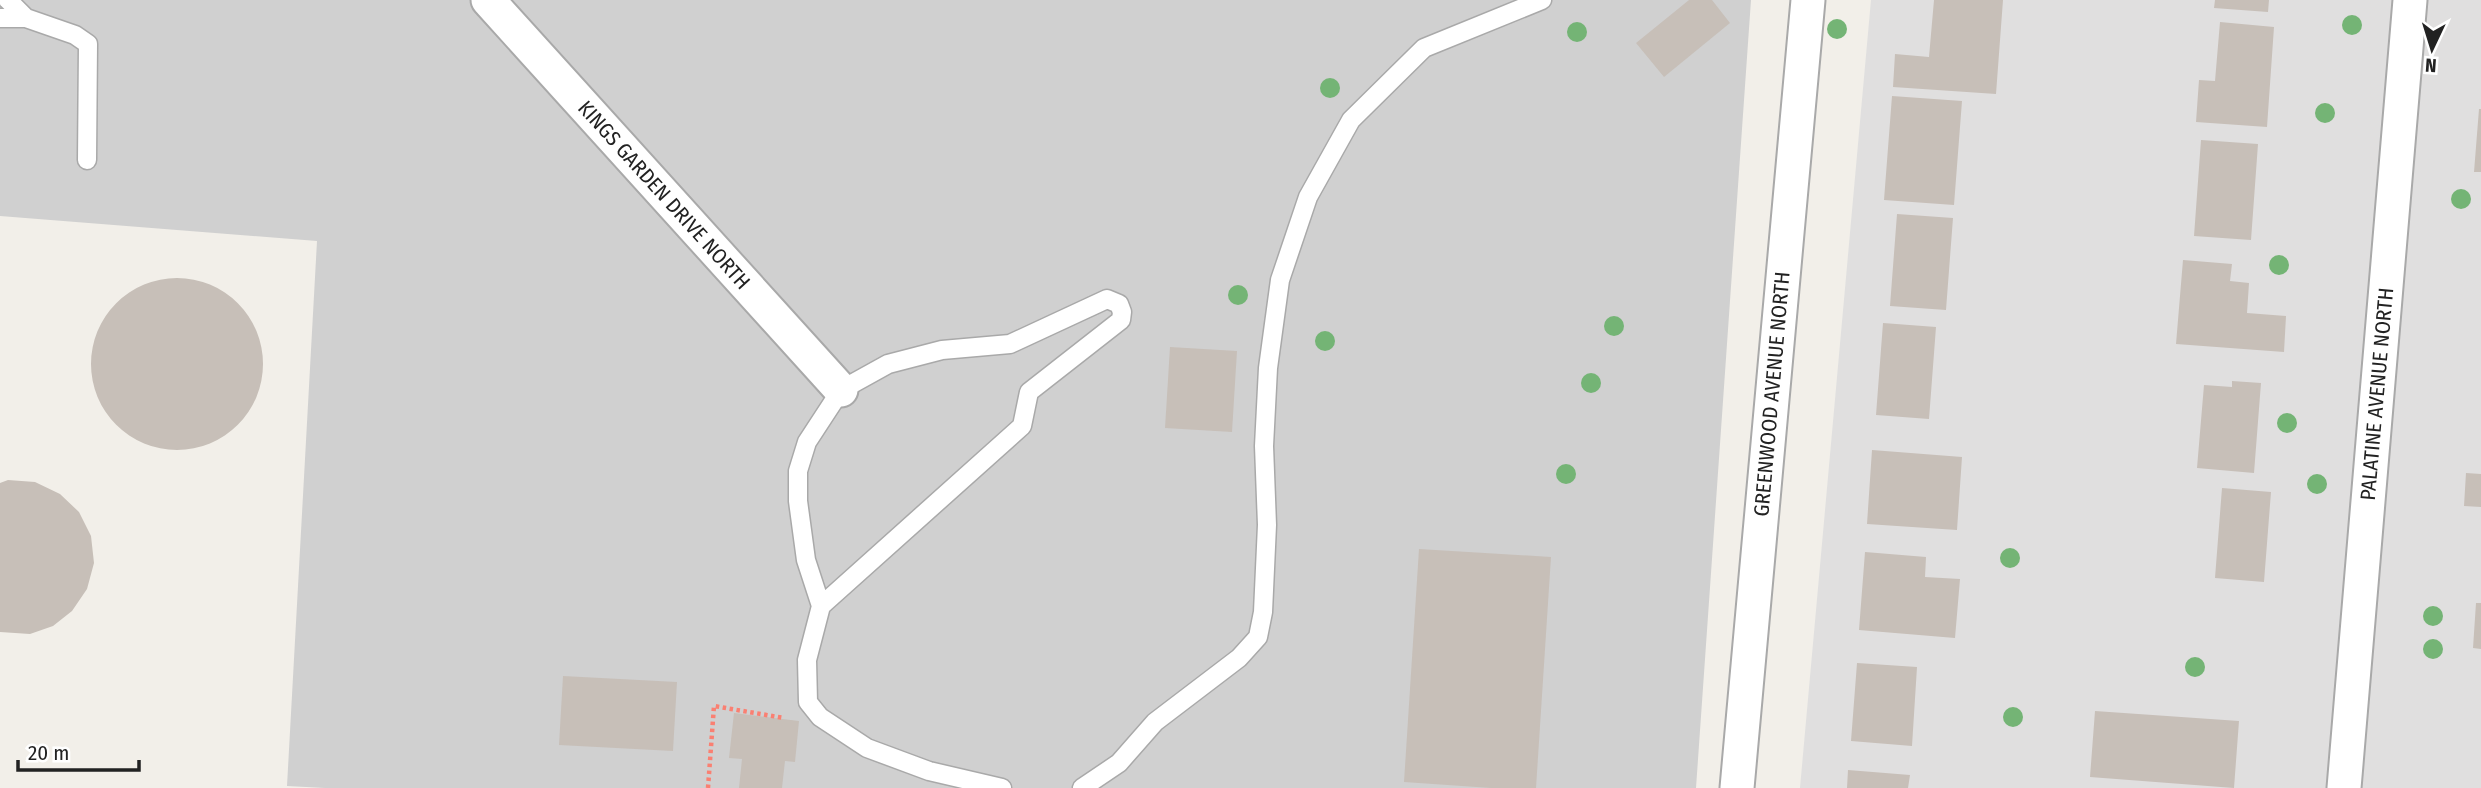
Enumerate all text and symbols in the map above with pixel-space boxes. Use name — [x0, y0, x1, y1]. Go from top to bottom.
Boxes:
north arrow — [2397, 14, 2467, 84]
text: N — [2424, 54, 2437, 77]
street label: KINGS GARDEN DRIVE NORTH — [572, 95, 756, 295]
street label: GREENWOOD AVENUE NORTH — [1748, 270, 1796, 518]
street label: PALATINE AVENUE NORTH — [2355, 287, 2399, 501]
scale bar — [18, 728, 138, 772]
text: 20 m — [28, 740, 69, 766]

